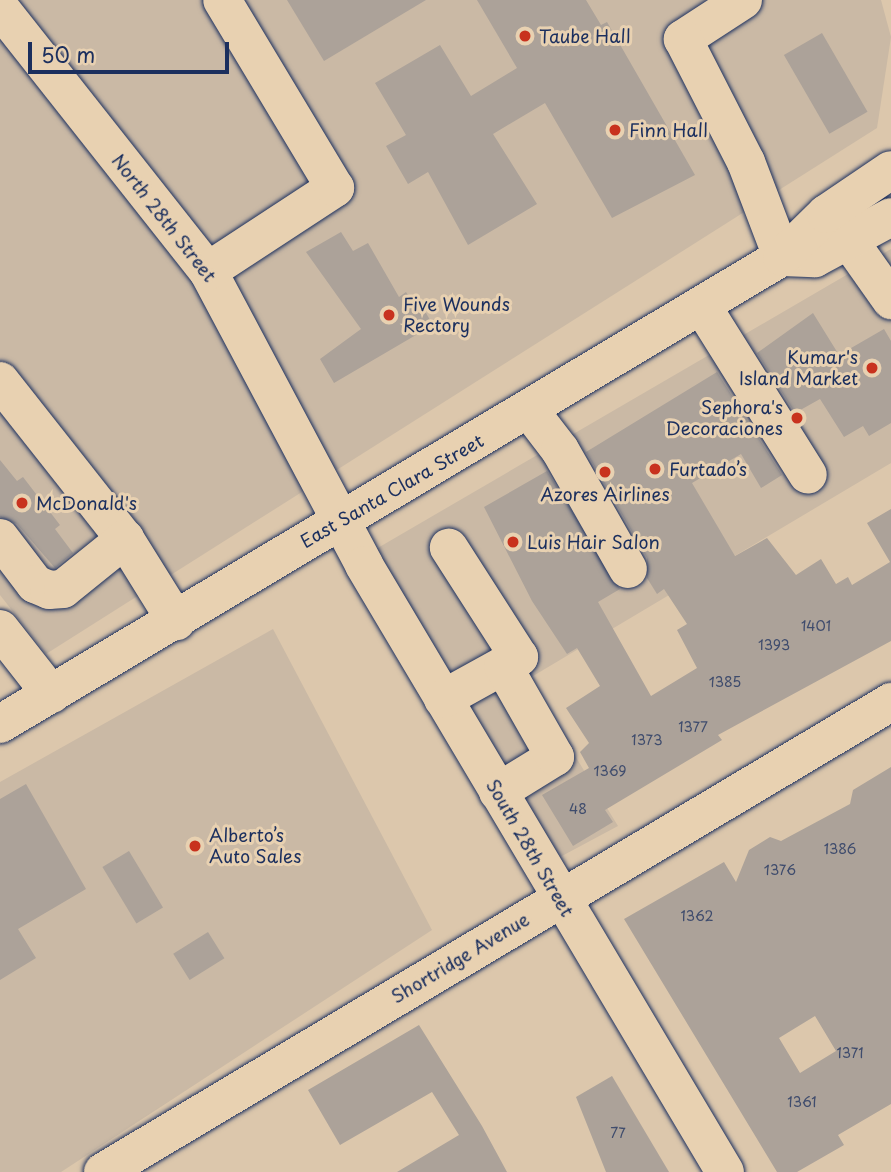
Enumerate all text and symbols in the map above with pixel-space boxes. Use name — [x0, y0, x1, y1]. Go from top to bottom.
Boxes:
place label: Taube Hall — [539, 25, 632, 47]
scale bar — [32, 28, 233, 72]
marker: Taube Hall — [517, 28, 533, 44]
text: 50 m — [41, 38, 95, 70]
place label: Finn Hall — [629, 119, 707, 141]
marker: Finn Hall — [607, 122, 623, 138]
street label: North 28th Street — [107, 150, 221, 286]
place label: Five Wounds Rectory — [403, 294, 511, 336]
marker: Five Wounds Rectory — [381, 307, 397, 323]
place label: Kumar's Island Market — [738, 347, 858, 390]
marker: Kumar's Island Market — [864, 360, 880, 376]
place label: Sephora's Decoraciones — [666, 397, 783, 440]
marker: Sephora's Decoraciones — [789, 410, 805, 426]
street label: East Santa Clara Street — [296, 429, 488, 553]
place label: Furtado’s — [669, 458, 747, 480]
marker: Furtado’s — [647, 461, 663, 477]
marker: Azores Airlines — [597, 464, 613, 480]
place label: Azores Airlines — [540, 483, 670, 505]
place label: McDonald's — [36, 492, 137, 514]
marker: McDonald's — [14, 495, 30, 511]
place label: Luis Hair Salon — [527, 531, 660, 553]
marker: Luis Hair Salon — [505, 534, 521, 550]
house number: 1401 — [801, 618, 831, 634]
house number: 1393 — [758, 637, 790, 653]
house number: 1385 — [709, 674, 741, 690]
house number: 1377 — [678, 719, 708, 735]
house number: 1373 — [631, 732, 663, 748]
house number: 1369 — [594, 763, 626, 779]
street label: South 28th Street — [482, 775, 578, 921]
house number: 48 — [569, 801, 587, 817]
place label: Alberto’s Auto Sales — [209, 825, 303, 868]
marker: Alberto’s Auto Sales — [187, 838, 203, 854]
house number: 1386 — [824, 841, 856, 857]
house number: 1376 — [764, 862, 796, 878]
street label: Shortridge Avenue — [387, 908, 533, 1008]
house number: 1362 — [681, 908, 713, 924]
house number: 1371 — [836, 1045, 864, 1061]
house number: 1361 — [787, 1094, 817, 1110]
house number: 77 — [610, 1125, 626, 1141]

